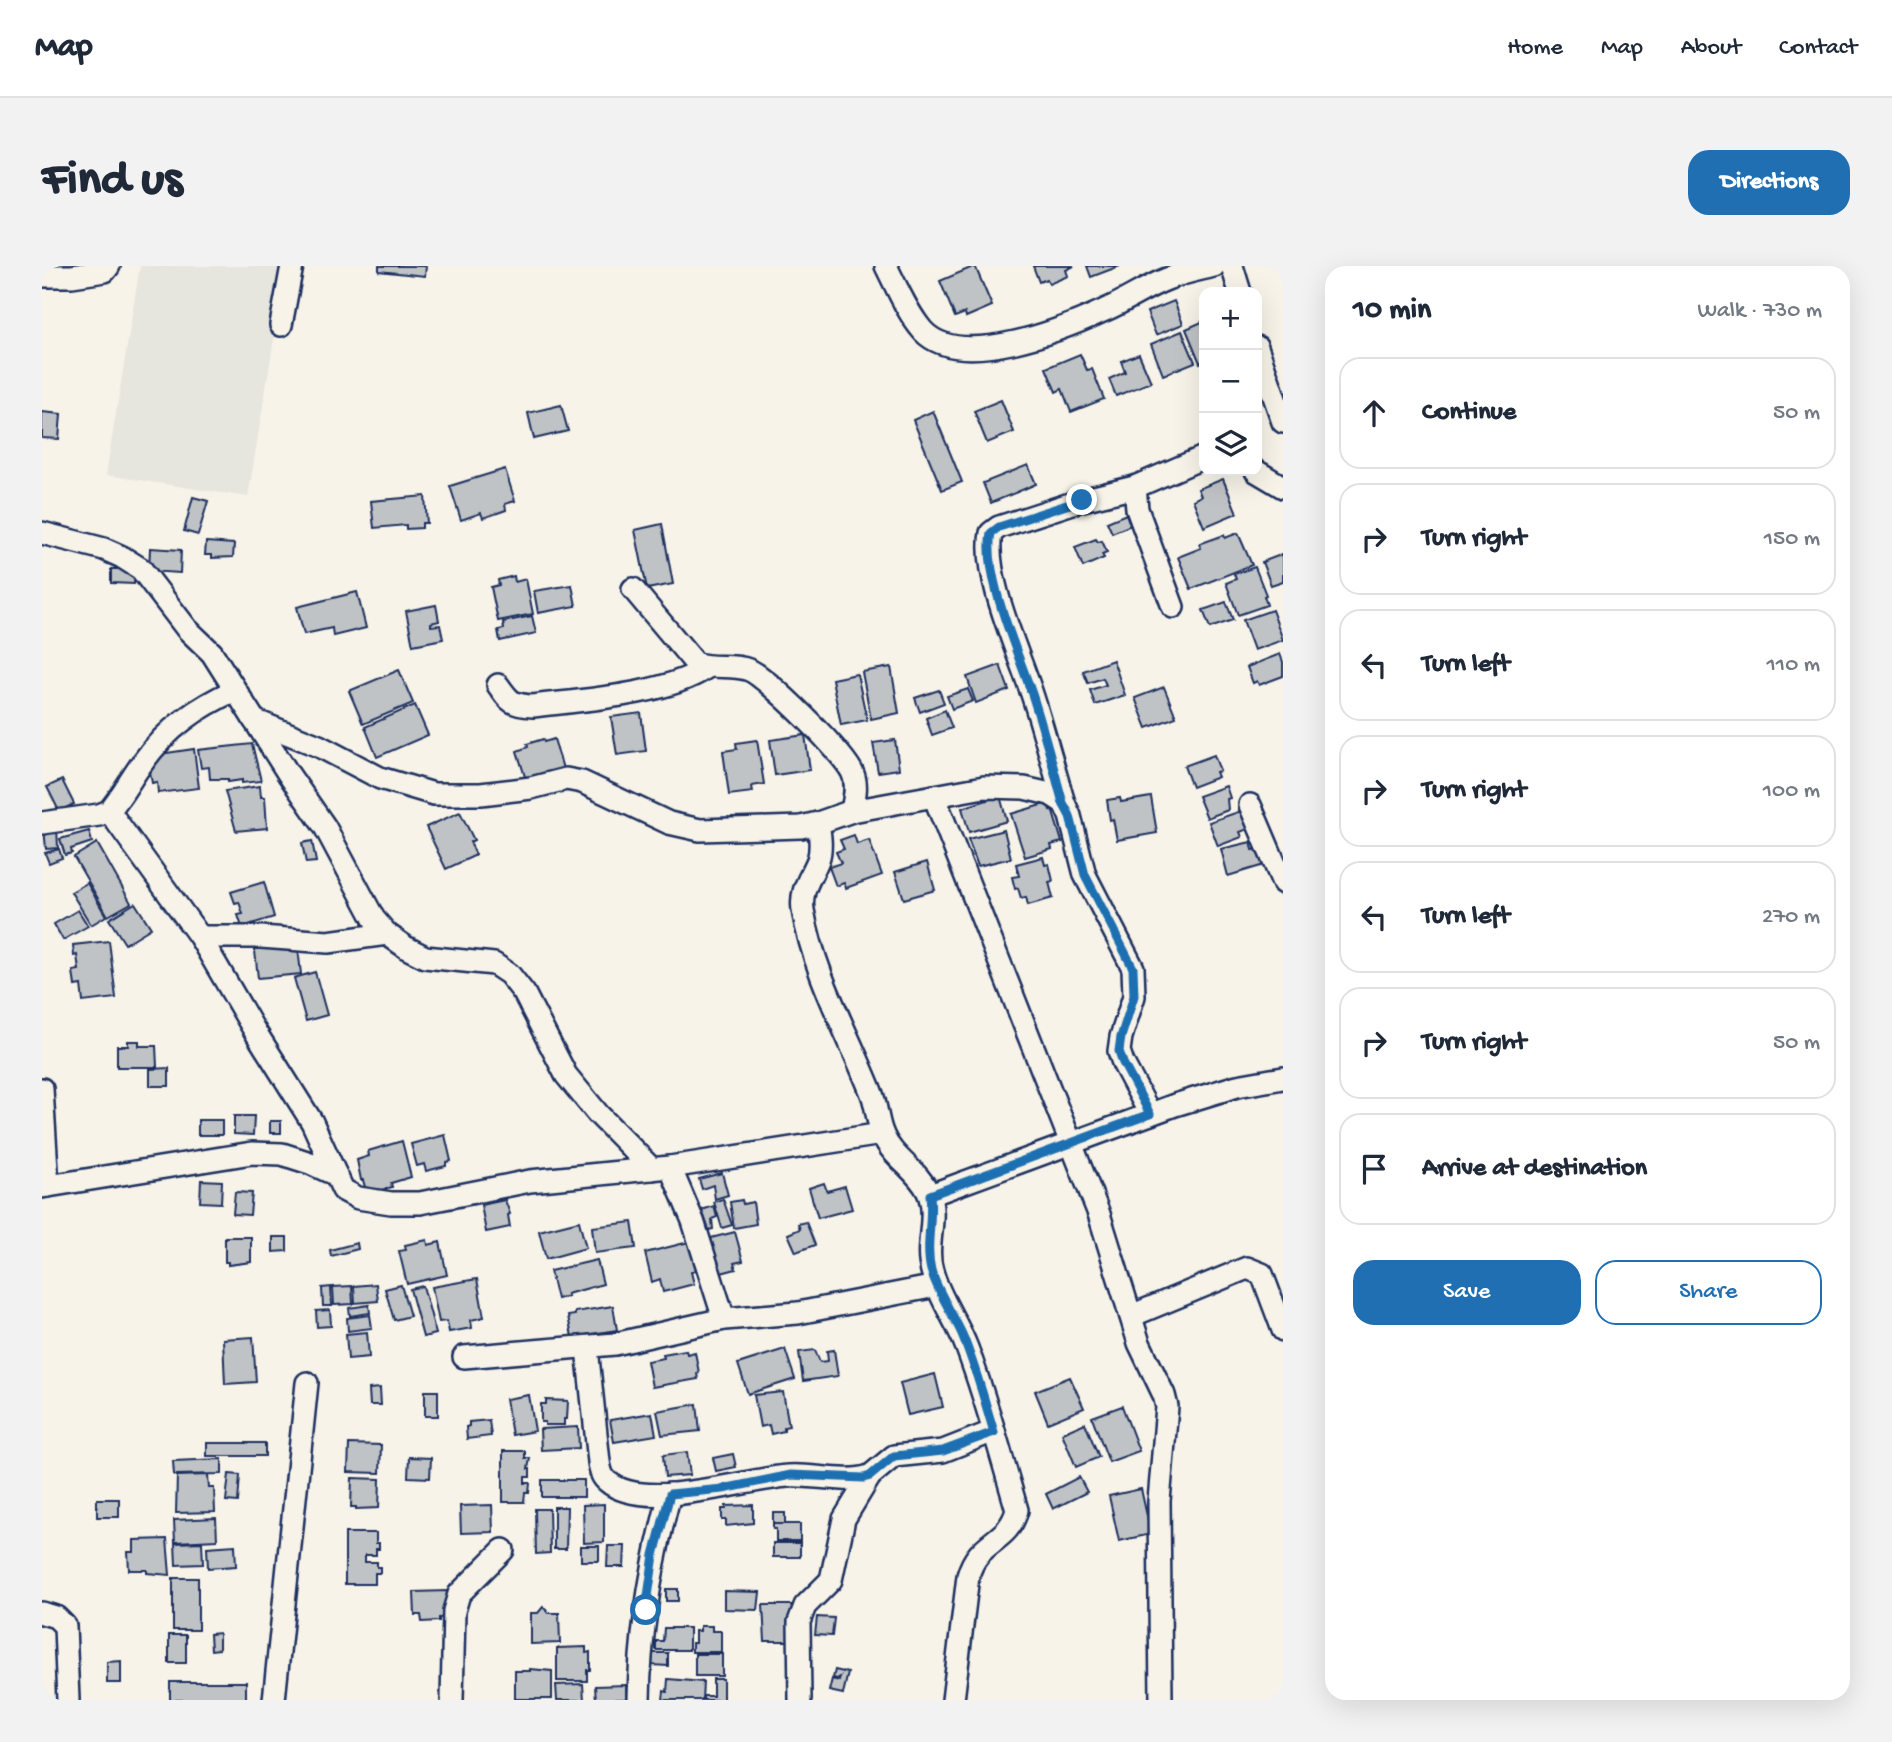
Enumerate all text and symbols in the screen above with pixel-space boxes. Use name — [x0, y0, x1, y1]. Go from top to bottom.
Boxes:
text: Map — [35, 29, 92, 67]
text: Home — [1507, 34, 1563, 63]
text: Map — [1601, 34, 1643, 63]
text: About — [1681, 34, 1741, 63]
text: Contact — [1779, 34, 1857, 63]
button: Directions — [1688, 150, 1850, 215]
text: Find us — [42, 153, 182, 211]
map controls — [1199, 287, 1262, 476]
button: + — [1199, 287, 1262, 350]
text: 10 min — [1353, 294, 1431, 329]
text: Walk · 730 m — [1698, 298, 1822, 325]
button: − — [1199, 350, 1262, 413]
icon: ahead — [1355, 394, 1393, 432]
text: Continue — [1422, 398, 1516, 429]
text: 50 m — [1773, 400, 1820, 427]
button: layers — [1199, 413, 1262, 476]
route end — [1066, 484, 1097, 515]
icon: right — [1355, 520, 1393, 558]
text: Turn right — [1422, 524, 1526, 555]
text: 150 m — [1764, 526, 1820, 553]
icon: left — [1355, 646, 1393, 684]
text: Turn left — [1422, 650, 1510, 681]
text: 110 m — [1767, 652, 1820, 679]
icon: right — [1355, 772, 1393, 810]
text: Turn right — [1422, 776, 1526, 807]
text: 100 m — [1763, 778, 1820, 805]
icon: left — [1355, 898, 1393, 936]
text: Turn left — [1422, 902, 1510, 933]
text: 270 m — [1762, 904, 1820, 931]
icon: right — [1355, 1024, 1393, 1062]
text: Turn right — [1422, 1028, 1526, 1059]
text: 50 m — [1773, 1030, 1820, 1057]
icon: arrive — [1355, 1150, 1393, 1188]
text: Arrive at destination — [1422, 1154, 1647, 1185]
button: Save — [1353, 1260, 1581, 1325]
button: Share — [1595, 1260, 1822, 1325]
route start — [630, 1594, 661, 1625]

